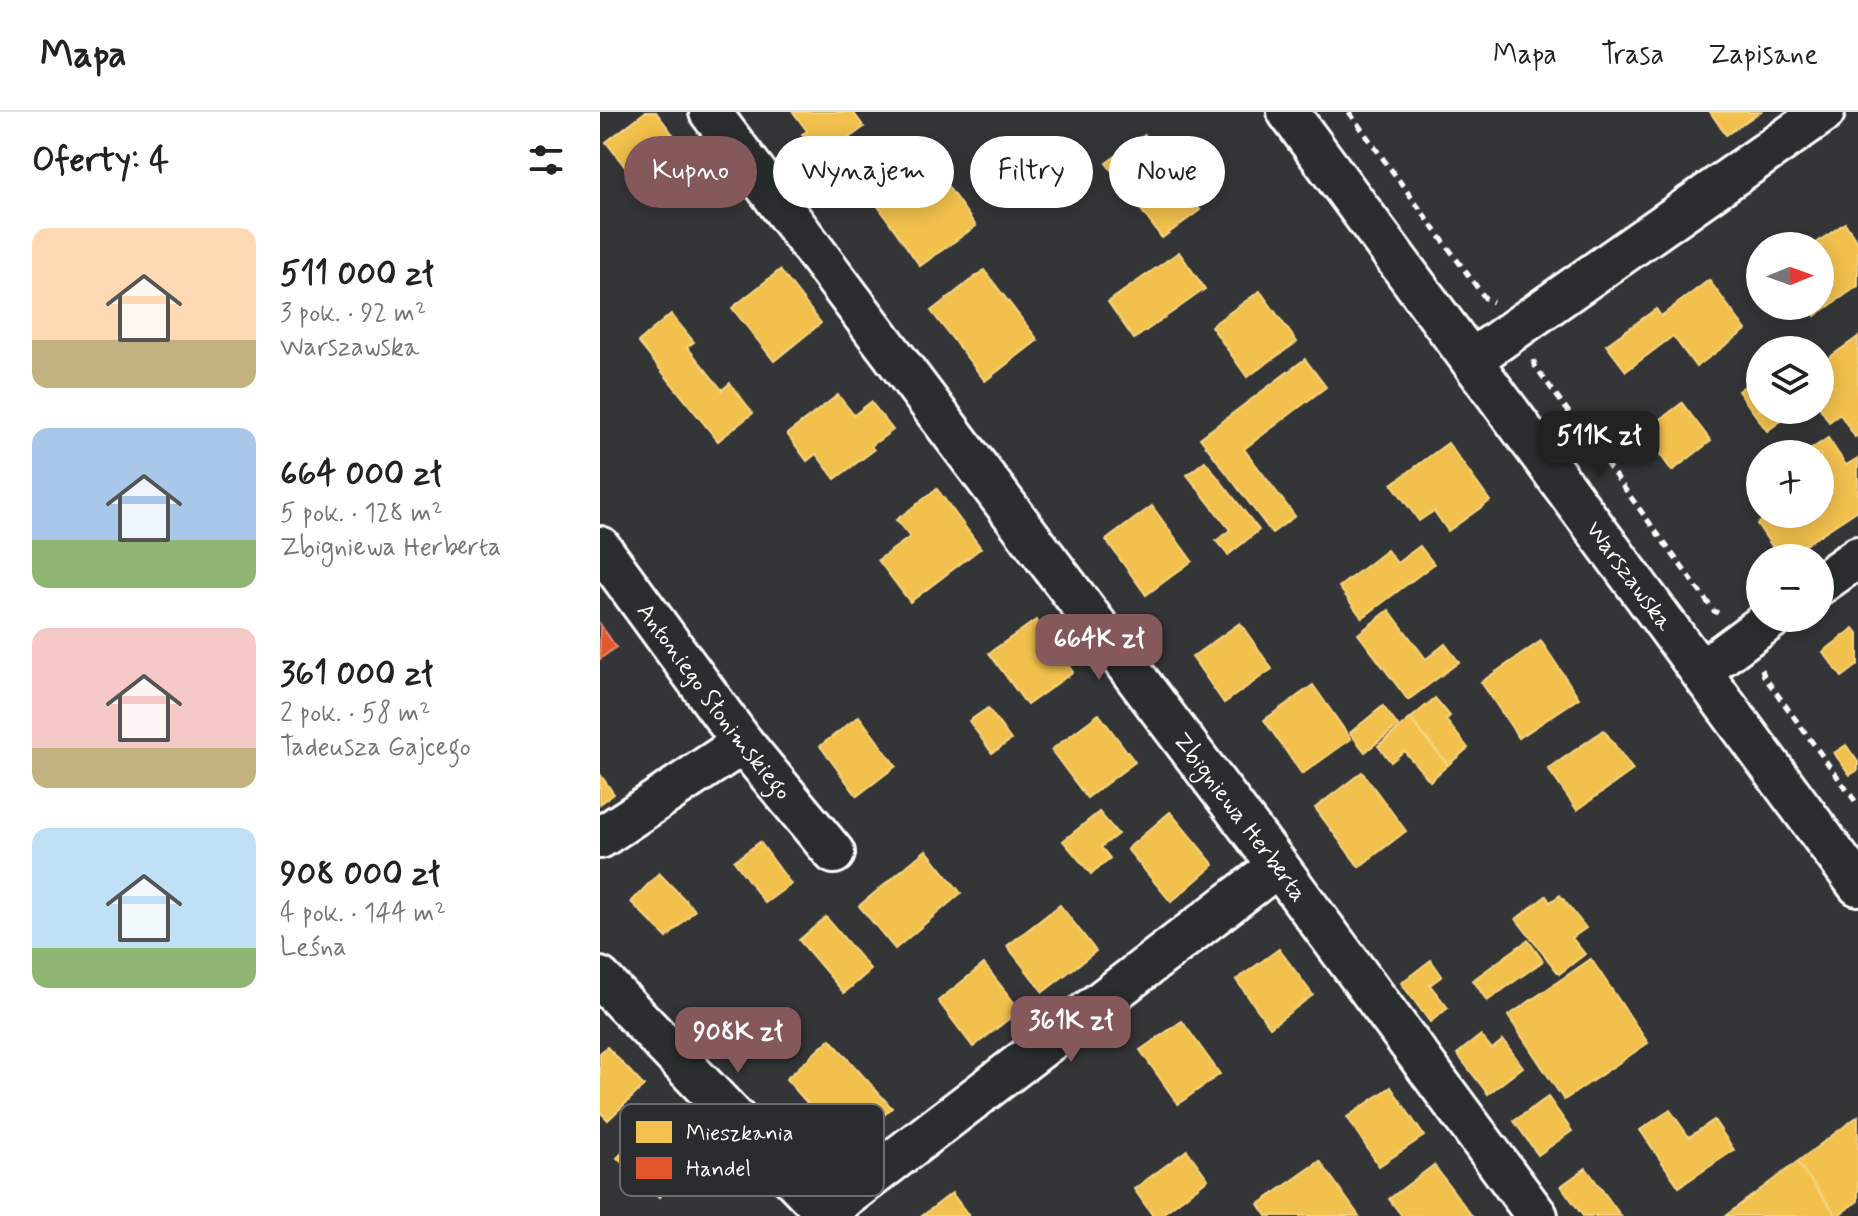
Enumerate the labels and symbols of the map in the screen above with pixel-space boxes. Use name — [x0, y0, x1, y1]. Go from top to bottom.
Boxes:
north arrow — [1746, 232, 1834, 320]
pin: 511K zł — [1525, 411, 1673, 479]
street label: Warszawska — [1578, 515, 1680, 638]
street label: Antoniego Słonimskiego — [629, 597, 798, 807]
pin: 664K zł — [1025, 614, 1173, 682]
street label: Zbigniewa Herberta — [1166, 726, 1313, 908]
pin: 361K zł — [997, 996, 1145, 1064]
pin: 908K zł — [664, 1007, 812, 1075]
legend — [620, 1104, 884, 1196]
text: Mieszkania — [686, 1120, 794, 1148]
text: Handel — [686, 1156, 751, 1184]

